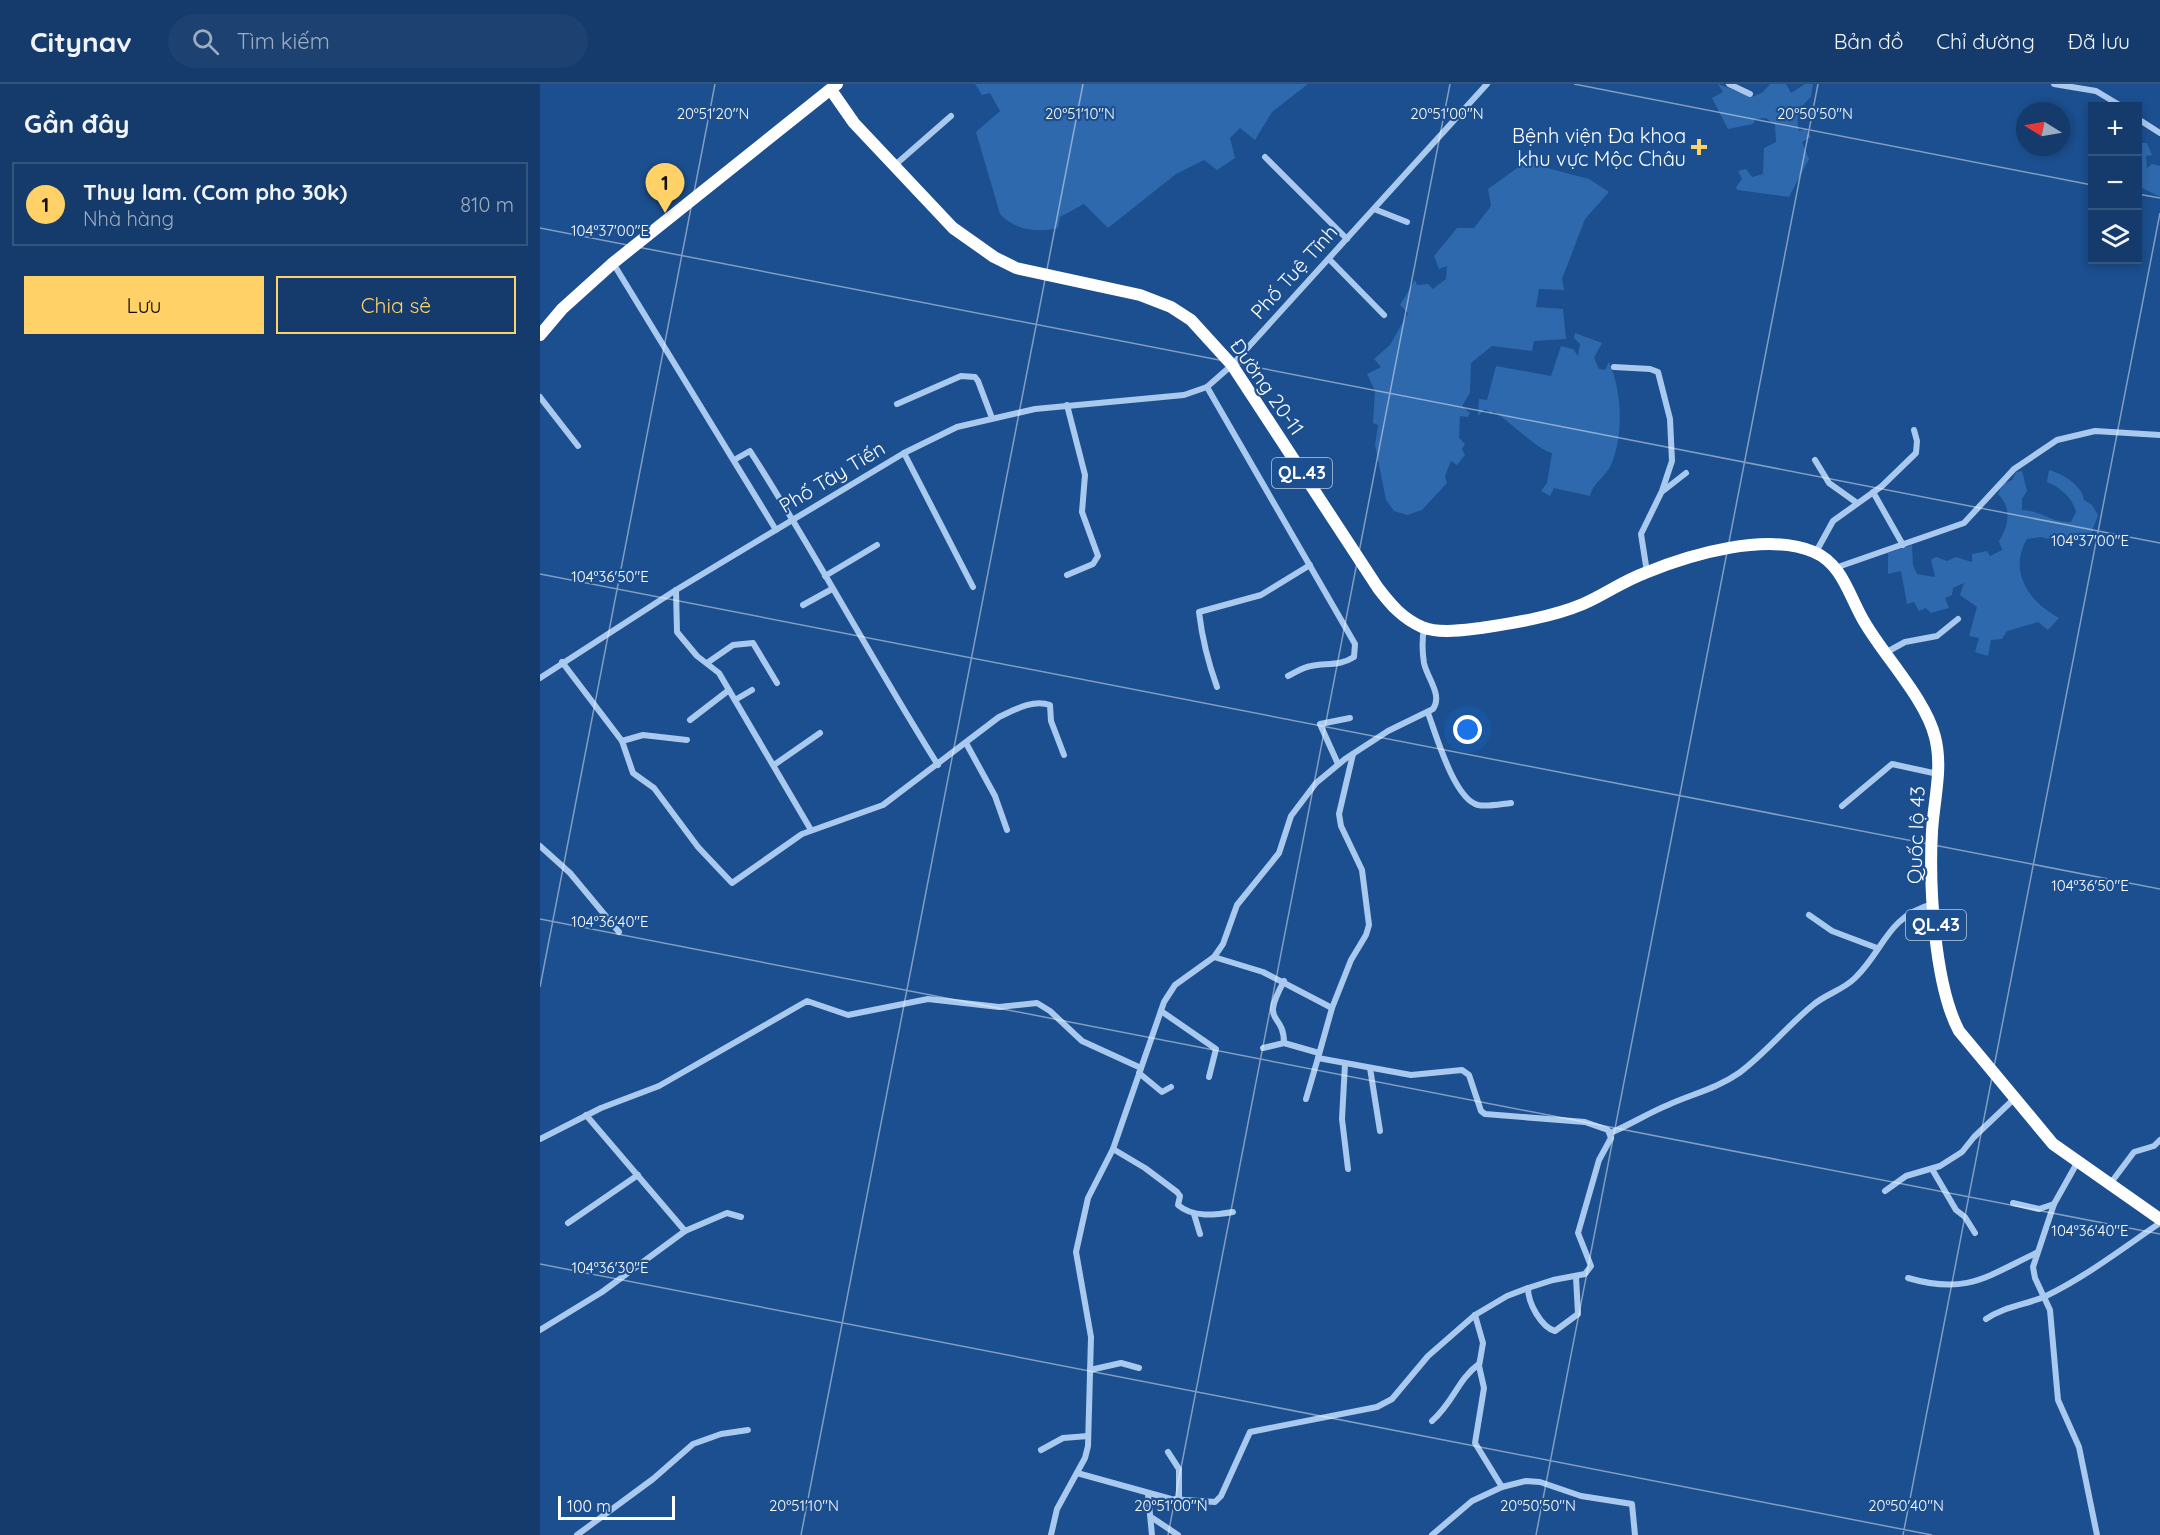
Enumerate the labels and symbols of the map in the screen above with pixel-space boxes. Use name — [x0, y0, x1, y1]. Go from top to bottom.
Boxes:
north arrow — [2016, 102, 2070, 156]
text: 20°51'20"N — [677, 104, 749, 123]
text: 20°51'10"N — [1045, 104, 1115, 123]
text: 20°51'00"N — [1410, 104, 1484, 123]
text: 20°50'50"N — [1777, 104, 1853, 123]
place label: Bệnh viện Đa khoa khu vực Mộc Châu — [1512, 123, 1686, 171]
marker: Bệnh viện Đa khoa khu vực Mộc Châu — [1690, 138, 1708, 156]
pin: 1 — [646, 164, 684, 213]
street label: Phố Tuệ Tĩnh — [1245, 219, 1342, 324]
text: 104°37'00"E — [571, 221, 649, 240]
street label: Đường 20-11 — [1225, 334, 1310, 440]
street label: Phố Tây Tiến — [774, 435, 889, 518]
road number: QL.43 — [1272, 458, 1332, 488]
text: 104°37'00"E — [2051, 531, 2129, 550]
text: 104°36'50"E — [571, 567, 649, 586]
your location — [1453, 715, 1482, 744]
street label: Quốc lộ 43 — [1901, 786, 1930, 884]
text: 104°36'50"E — [2051, 876, 2129, 895]
road number: QL.43 — [1906, 910, 1966, 940]
text: 104°36'40"E — [571, 912, 649, 931]
text: 104°36'40"E — [2051, 1221, 2129, 1240]
text: 104°36'30"E — [571, 1258, 649, 1277]
scale bar — [558, 1493, 675, 1520]
text: 20°51'10"N — [769, 1496, 839, 1515]
text: 20°51'00"N — [1134, 1496, 1208, 1515]
text: 20°50'50"N — [1500, 1496, 1576, 1515]
text: 20°50'40"N — [1868, 1496, 1944, 1515]

